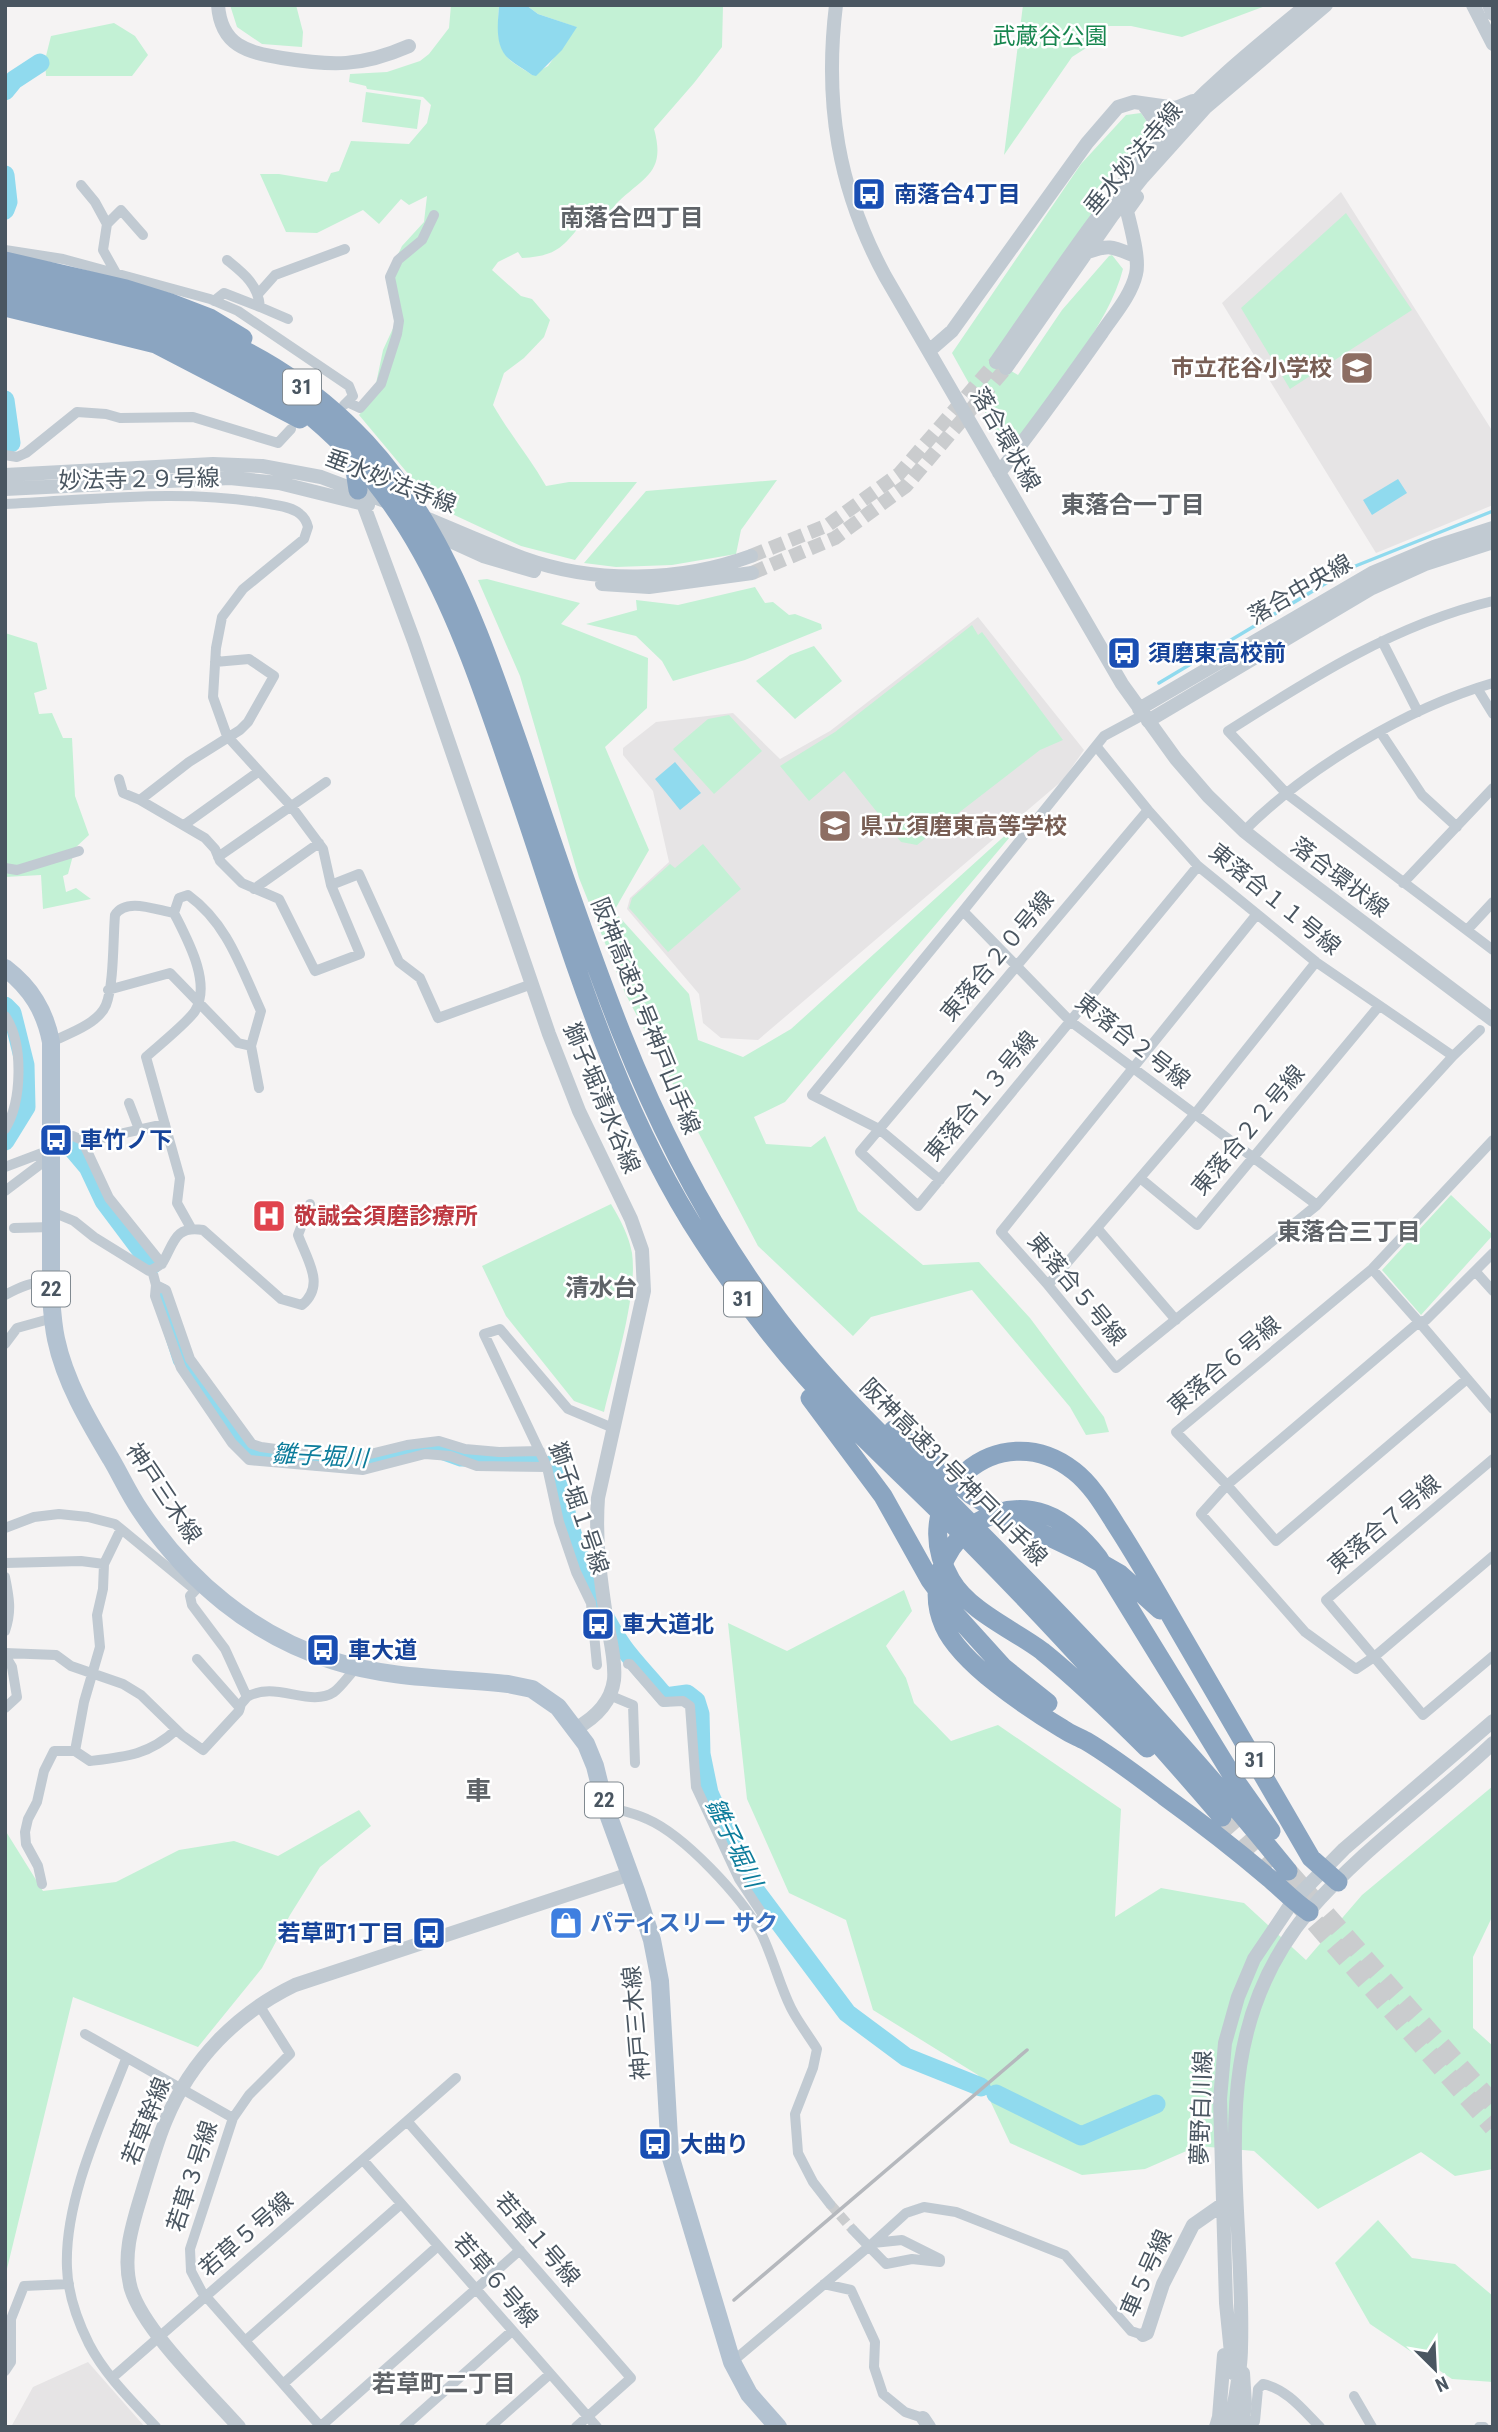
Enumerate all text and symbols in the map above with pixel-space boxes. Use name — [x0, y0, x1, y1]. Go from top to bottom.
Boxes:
park label: 武蔵谷公園 — [993, 23, 1108, 50]
street label: 垂水妙法寺線 — [1079, 97, 1188, 220]
bus stop icon: 南落合4丁目 — [850, 175, 888, 213]
place label: 南落合4丁目 — [894, 181, 1021, 208]
district label: 南落合四丁目 — [560, 204, 704, 232]
school or university icon: 市立花谷小学校 — [1338, 349, 1376, 387]
place label: 市立花谷小学校 — [1171, 355, 1332, 382]
road number: 31 — [283, 370, 321, 404]
street label: 落合環状線 — [965, 383, 1046, 496]
street label: 垂水妙法寺線 — [322, 444, 460, 519]
street label: 妙法寺２９号線 — [58, 465, 220, 494]
district label: 東落合一丁目 — [1061, 491, 1205, 519]
street label: 落合中央線 — [1244, 549, 1357, 630]
bus stop icon: 須磨東高校前 — [1105, 634, 1143, 672]
place label: 須磨東高校前 — [1148, 640, 1286, 667]
school or university icon: 県立須磨東高等学校 — [816, 807, 854, 845]
place label: 県立須磨東高等学校 — [860, 813, 1067, 840]
street label: 落合環状線 — [1286, 832, 1394, 923]
street label: 東落合１１号線 — [1204, 838, 1346, 961]
street label: 東落合２０号線 — [935, 886, 1059, 1027]
street label: 阪神高速31号神戸山手線 — [586, 894, 705, 1138]
street label: 東落合２号線 — [1070, 988, 1195, 1095]
street label: 獅子堀清水谷線 — [558, 1019, 645, 1178]
street label: 東落合１３号線 — [919, 1026, 1043, 1167]
street label: 東落合２２号線 — [1186, 1060, 1310, 1201]
bus stop icon: 車竹ノ下 — [37, 1121, 75, 1159]
place label: 車竹ノ下 — [80, 1127, 172, 1154]
hospital icon: 敬誠会須磨診療所 — [250, 1197, 288, 1235]
place label: 敬誠会須磨診療所 — [294, 1203, 478, 1230]
district label: 東落合三丁目 — [1277, 1218, 1421, 1246]
street label: 東落合５号線 — [1022, 1228, 1131, 1351]
road number: 22 — [32, 1272, 70, 1306]
district label: 清水台 — [565, 1274, 637, 1302]
road number: 31 — [724, 1282, 762, 1316]
street label: 東落合６号線 — [1163, 1311, 1286, 1420]
street label: 阪神高速31号神戸山手線 — [855, 1373, 1053, 1571]
street label: 神戸三木線 — [120, 1438, 207, 1548]
street label: 獅子堀１号線 — [543, 1439, 614, 1578]
water label: 雛子堀川 — [271, 1440, 372, 1473]
street label: 東落合７号線 — [1323, 1470, 1446, 1579]
bus stop icon: 車大道北 — [579, 1605, 617, 1643]
place label: 車大道北 — [622, 1611, 714, 1638]
bus stop icon: 車大道 — [304, 1631, 342, 1669]
place label: 車大道 — [348, 1637, 417, 1664]
road number: 31 — [1236, 1742, 1274, 1778]
district label: 車 — [465, 1776, 491, 1806]
road number: 22 — [585, 1783, 623, 1818]
water label: 雛子堀川 — [700, 1794, 769, 1895]
shop icon: パティスリー サク — [547, 1904, 585, 1942]
place label: パティスリー サク — [590, 1910, 778, 1937]
bus stop icon: 若草町1丁目 — [410, 1914, 448, 1952]
place label: 若草町1丁目 — [277, 1920, 404, 1947]
street label: 神戸三木線 — [618, 1964, 655, 2081]
street label: 夢野白川線 — [1186, 2050, 1217, 2166]
street label: 若草幹線 — [117, 2073, 176, 2169]
street label: 若草３号線 — [162, 2117, 223, 2235]
bus stop icon: 大曲り — [636, 2125, 674, 2163]
place label: 大曲り — [680, 2131, 749, 2158]
street label: 若草５号線 — [194, 2186, 299, 2282]
street label: 若草１号線 — [490, 2187, 586, 2292]
street label: 車５号線 — [1115, 2226, 1177, 2321]
street label: 若草６号線 — [448, 2228, 544, 2333]
north arrow — [1400, 2334, 1470, 2404]
district label: 若草町二丁目 — [372, 2370, 516, 2398]
text: N — [1432, 2371, 1452, 2397]

